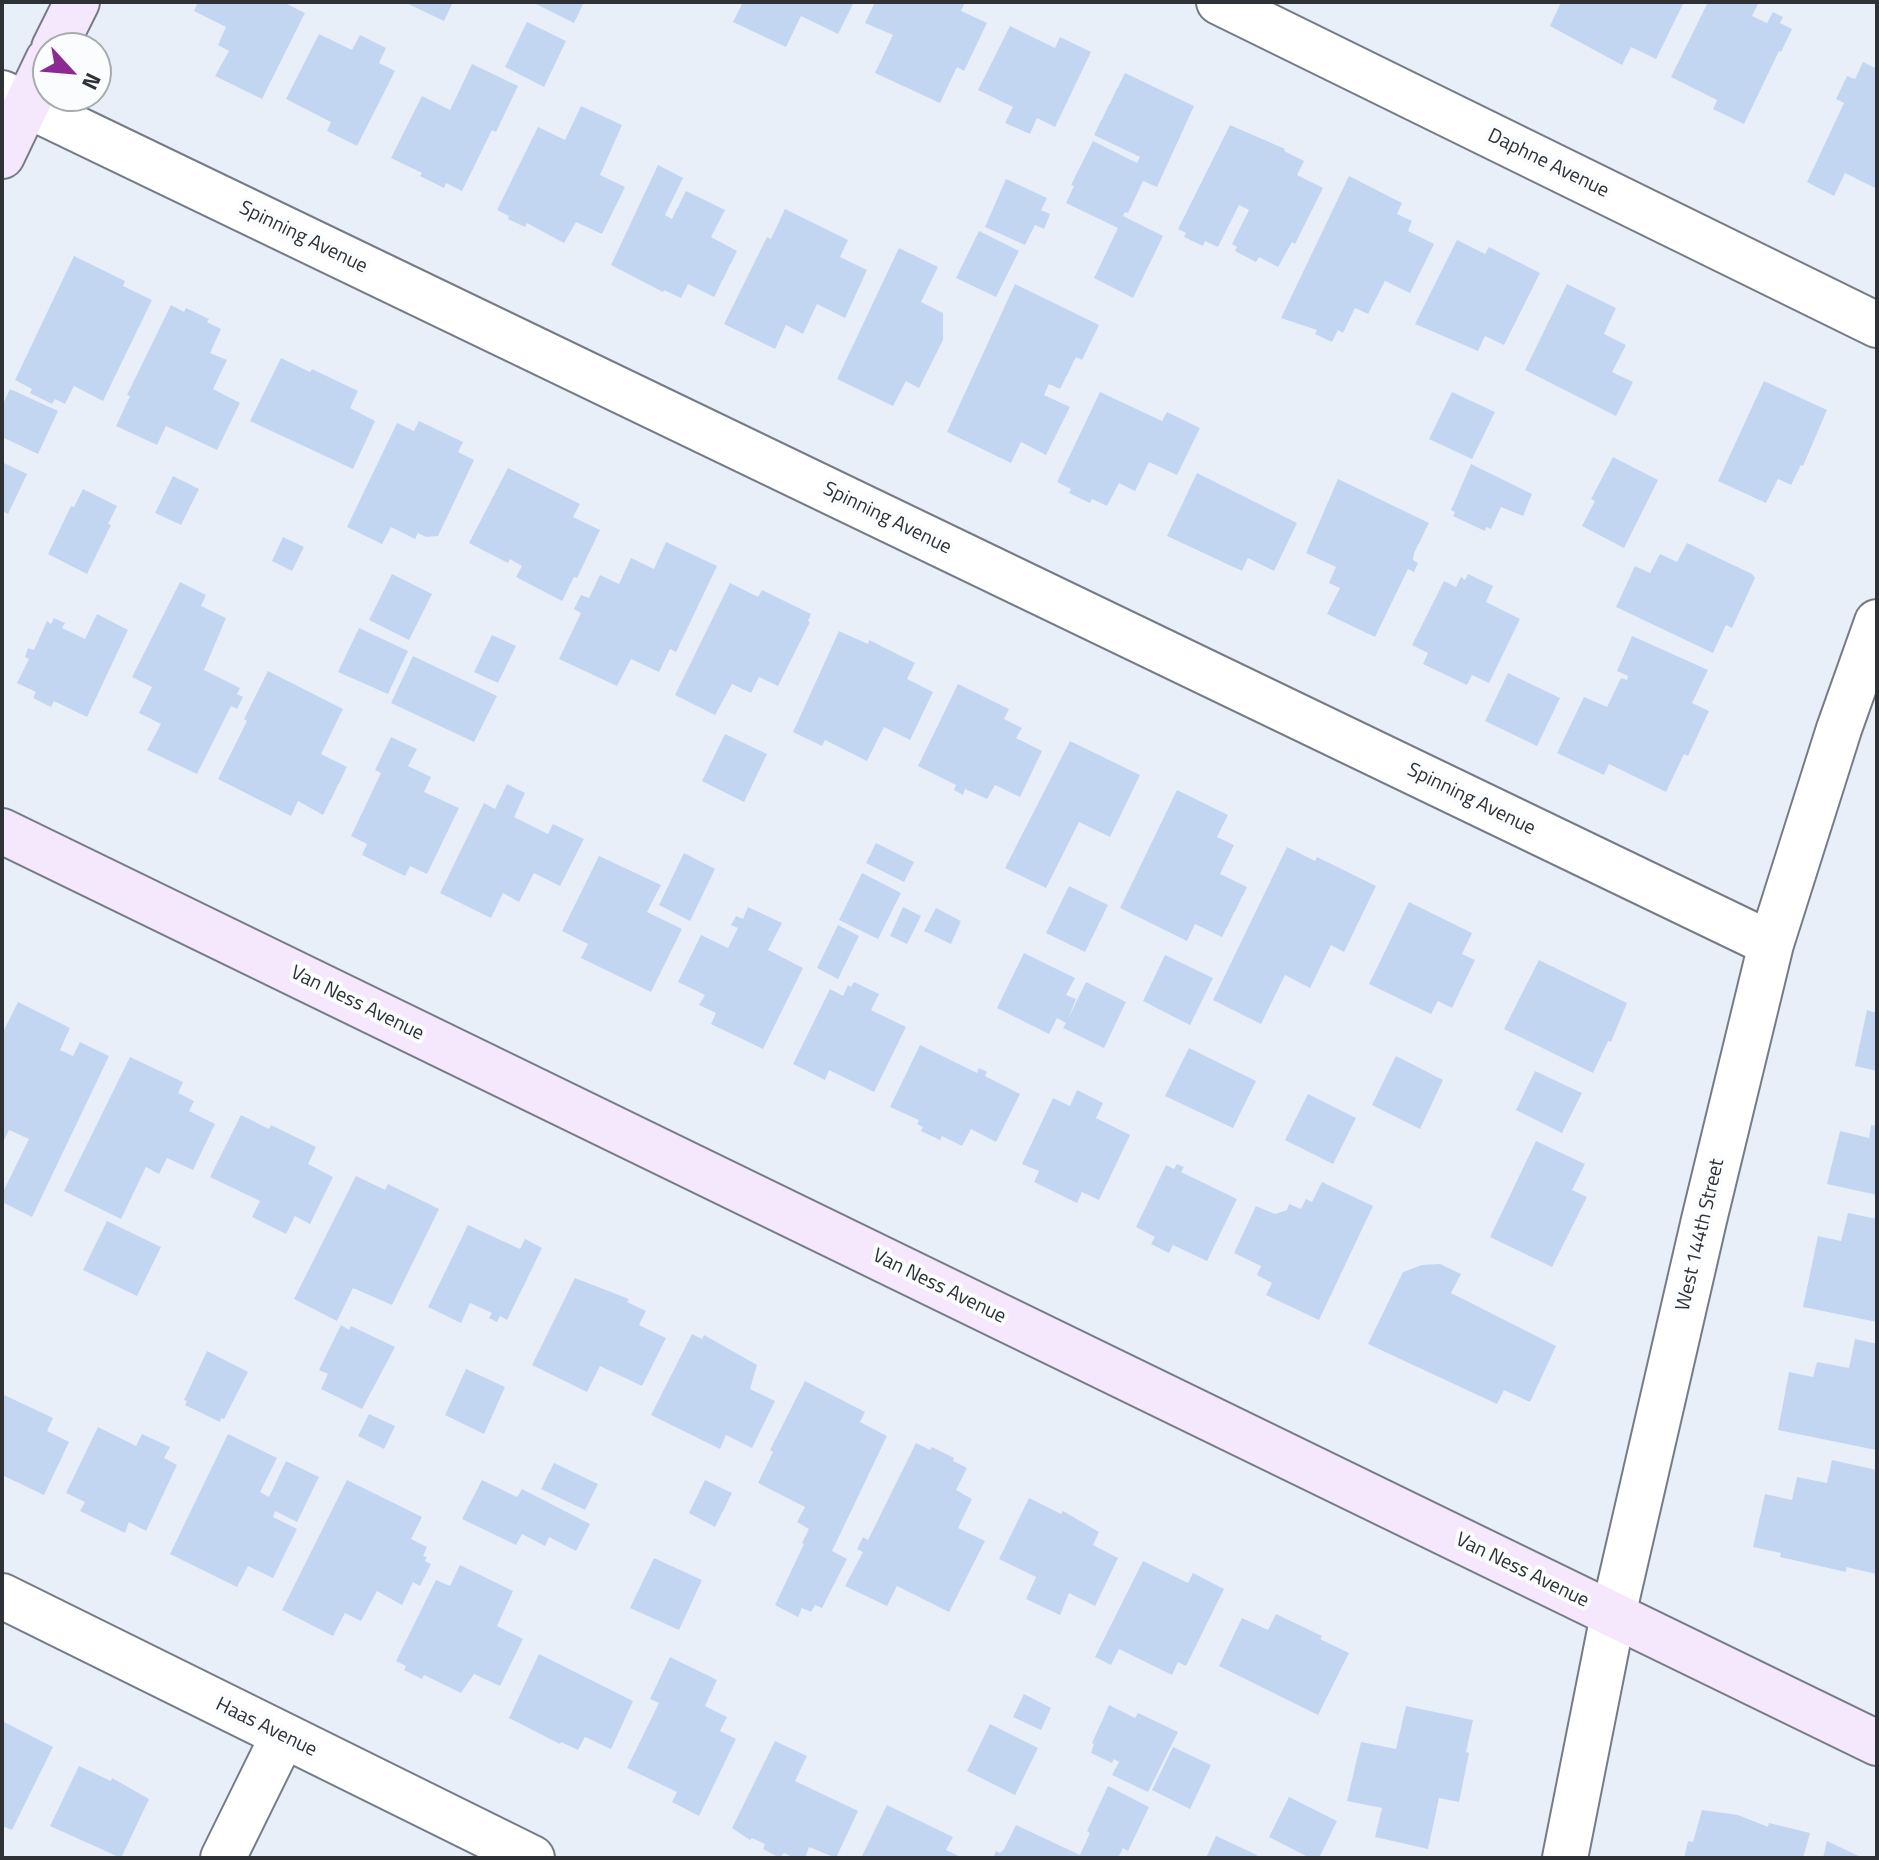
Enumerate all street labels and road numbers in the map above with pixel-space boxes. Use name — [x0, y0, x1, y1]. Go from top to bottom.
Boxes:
street label: Daphne Avenue — [1483, 124, 1613, 204]
street label: Spinning Avenue — [235, 197, 371, 279]
street label: Spinning Avenue — [819, 478, 955, 560]
street label: Spinning Avenue — [1403, 759, 1539, 841]
street label: Van Ness Avenue — [286, 961, 428, 1047]
street label: West 144th Street — [1672, 1157, 1730, 1313]
street label: Van Ness Avenue — [868, 1244, 1010, 1330]
street label: Van Ness Avenue — [1451, 1528, 1593, 1614]
street label: Haas Avenue — [211, 1693, 321, 1763]

